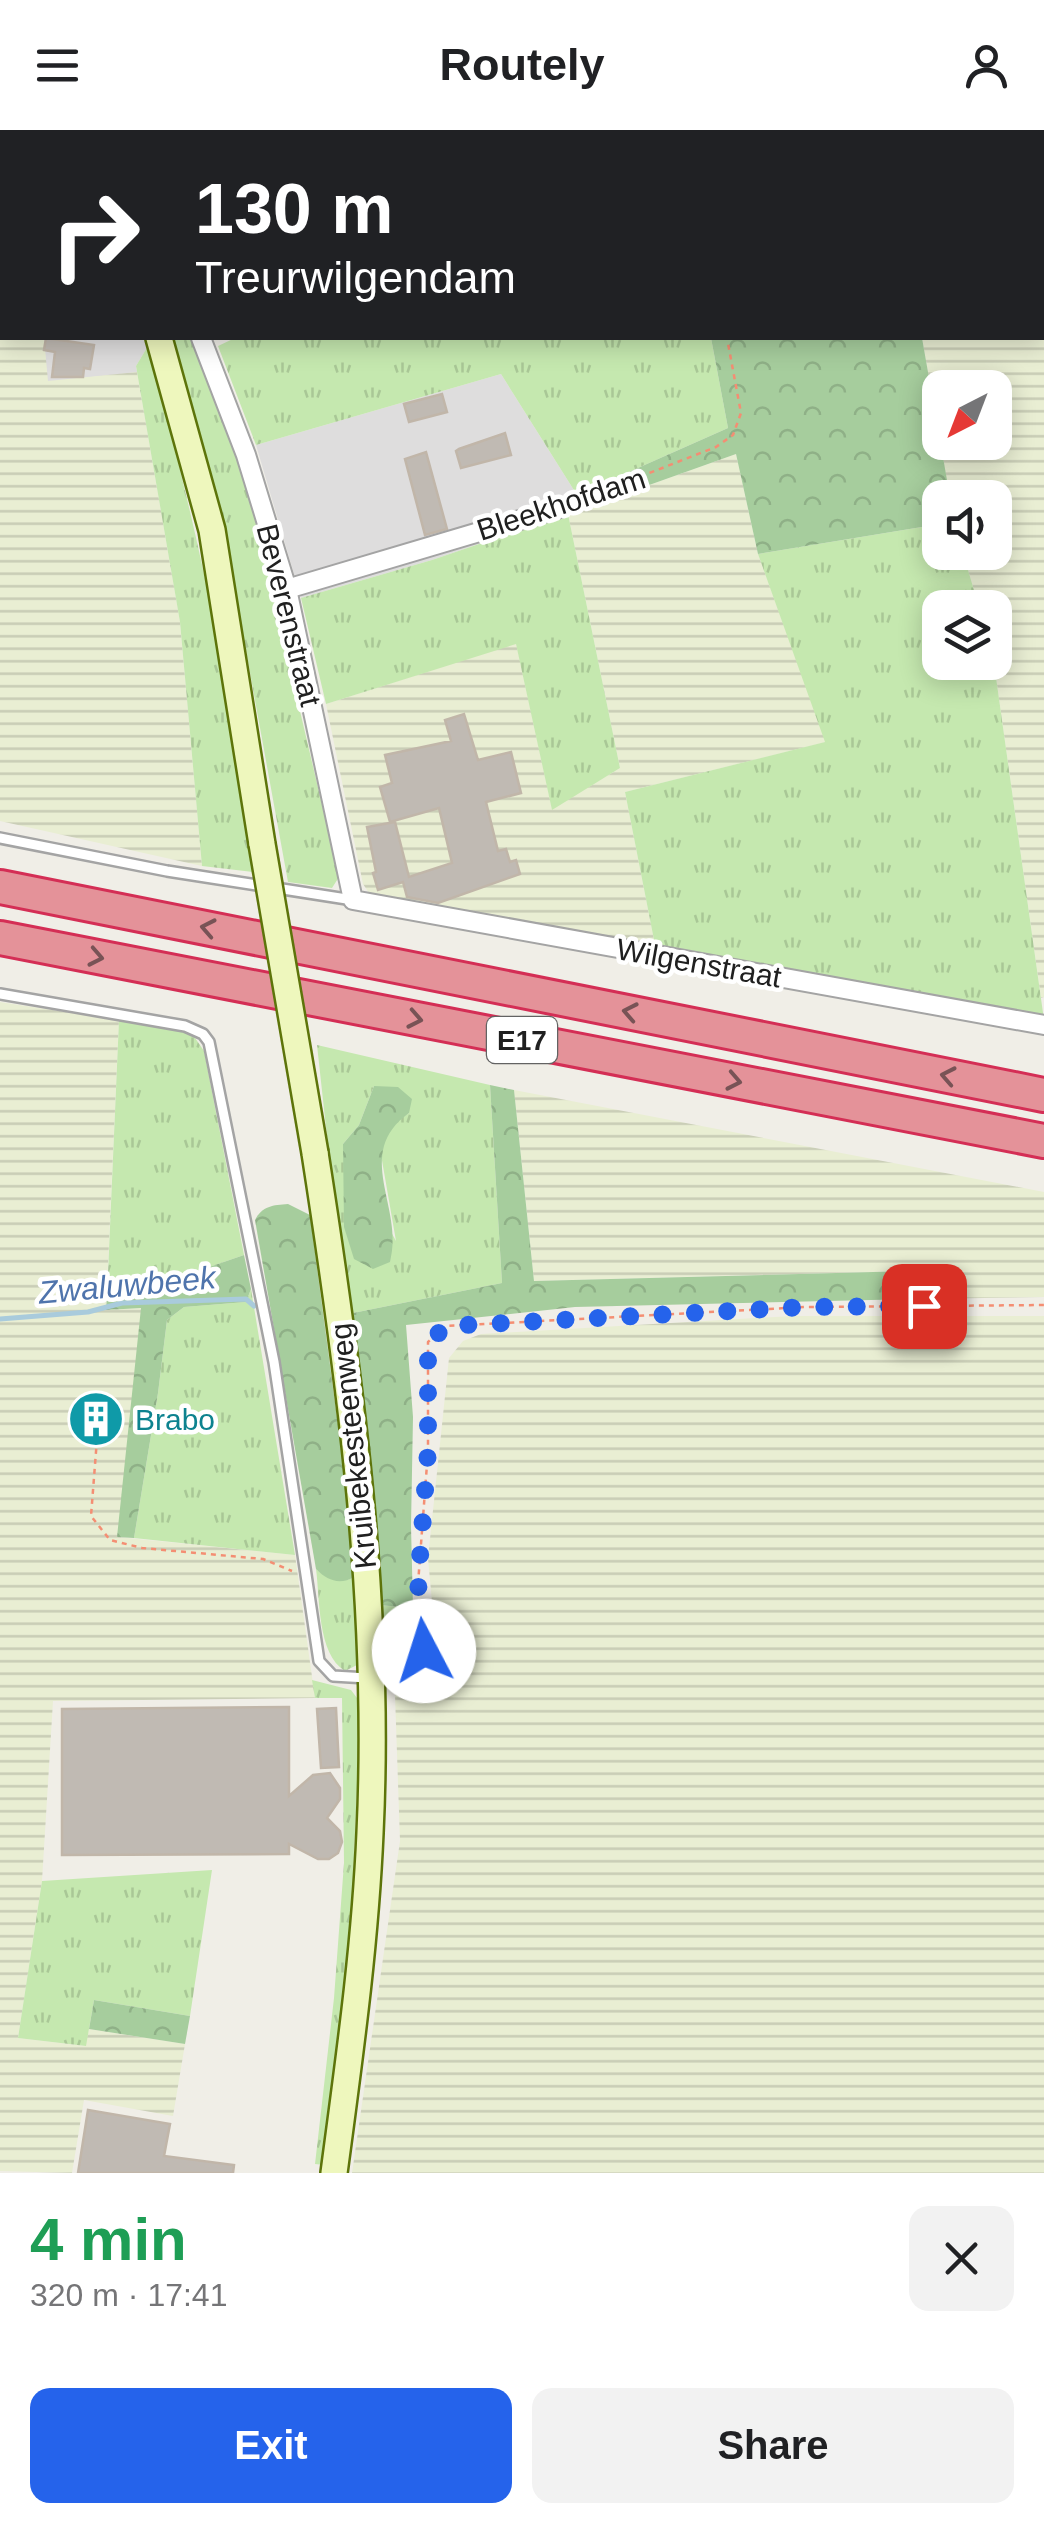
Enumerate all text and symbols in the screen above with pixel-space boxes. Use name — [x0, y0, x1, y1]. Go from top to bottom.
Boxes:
icon: menu — [30, 38, 85, 93]
icon: person — [959, 38, 1014, 93]
text: Routely — [439, 39, 605, 90]
icon: right — [30, 170, 160, 300]
text: 130 m — [195, 170, 393, 248]
text: Treurwilgendam — [195, 252, 516, 303]
north arrow — [922, 370, 1012, 460]
map controls — [922, 370, 1012, 680]
street label: Bleekhofdam — [473, 461, 649, 547]
button: sound — [922, 480, 1012, 570]
street label: Beverenstraat — [250, 520, 328, 710]
button: layers — [922, 590, 1012, 680]
one-way arrow — [200, 919, 217, 940]
street label: Wilgenstraat — [614, 932, 785, 994]
one-way arrow — [87, 945, 104, 966]
one-way arrow — [621, 1003, 638, 1024]
one-way arrow — [406, 1007, 423, 1028]
road number: E17 — [487, 1017, 557, 1063]
one-way arrow — [940, 1066, 957, 1087]
one-way arrow — [726, 1070, 742, 1091]
water label: Zwaluwbeek — [36, 1259, 219, 1311]
pin — [882, 1264, 967, 1349]
icon: arrive — [897, 1279, 952, 1334]
street label: Kruibekesteenweg — [324, 1322, 382, 1570]
building icon: Brabo — [66, 1389, 126, 1449]
place label: Brabo — [135, 1403, 215, 1436]
position arrow — [372, 1599, 476, 1703]
text: 4 min — [30, 2206, 187, 2273]
button: close — [909, 2206, 1014, 2311]
text: 320 m · 17:41 — [30, 2277, 227, 2313]
button: Exit — [30, 2388, 512, 2503]
button: Share — [532, 2388, 1014, 2503]

